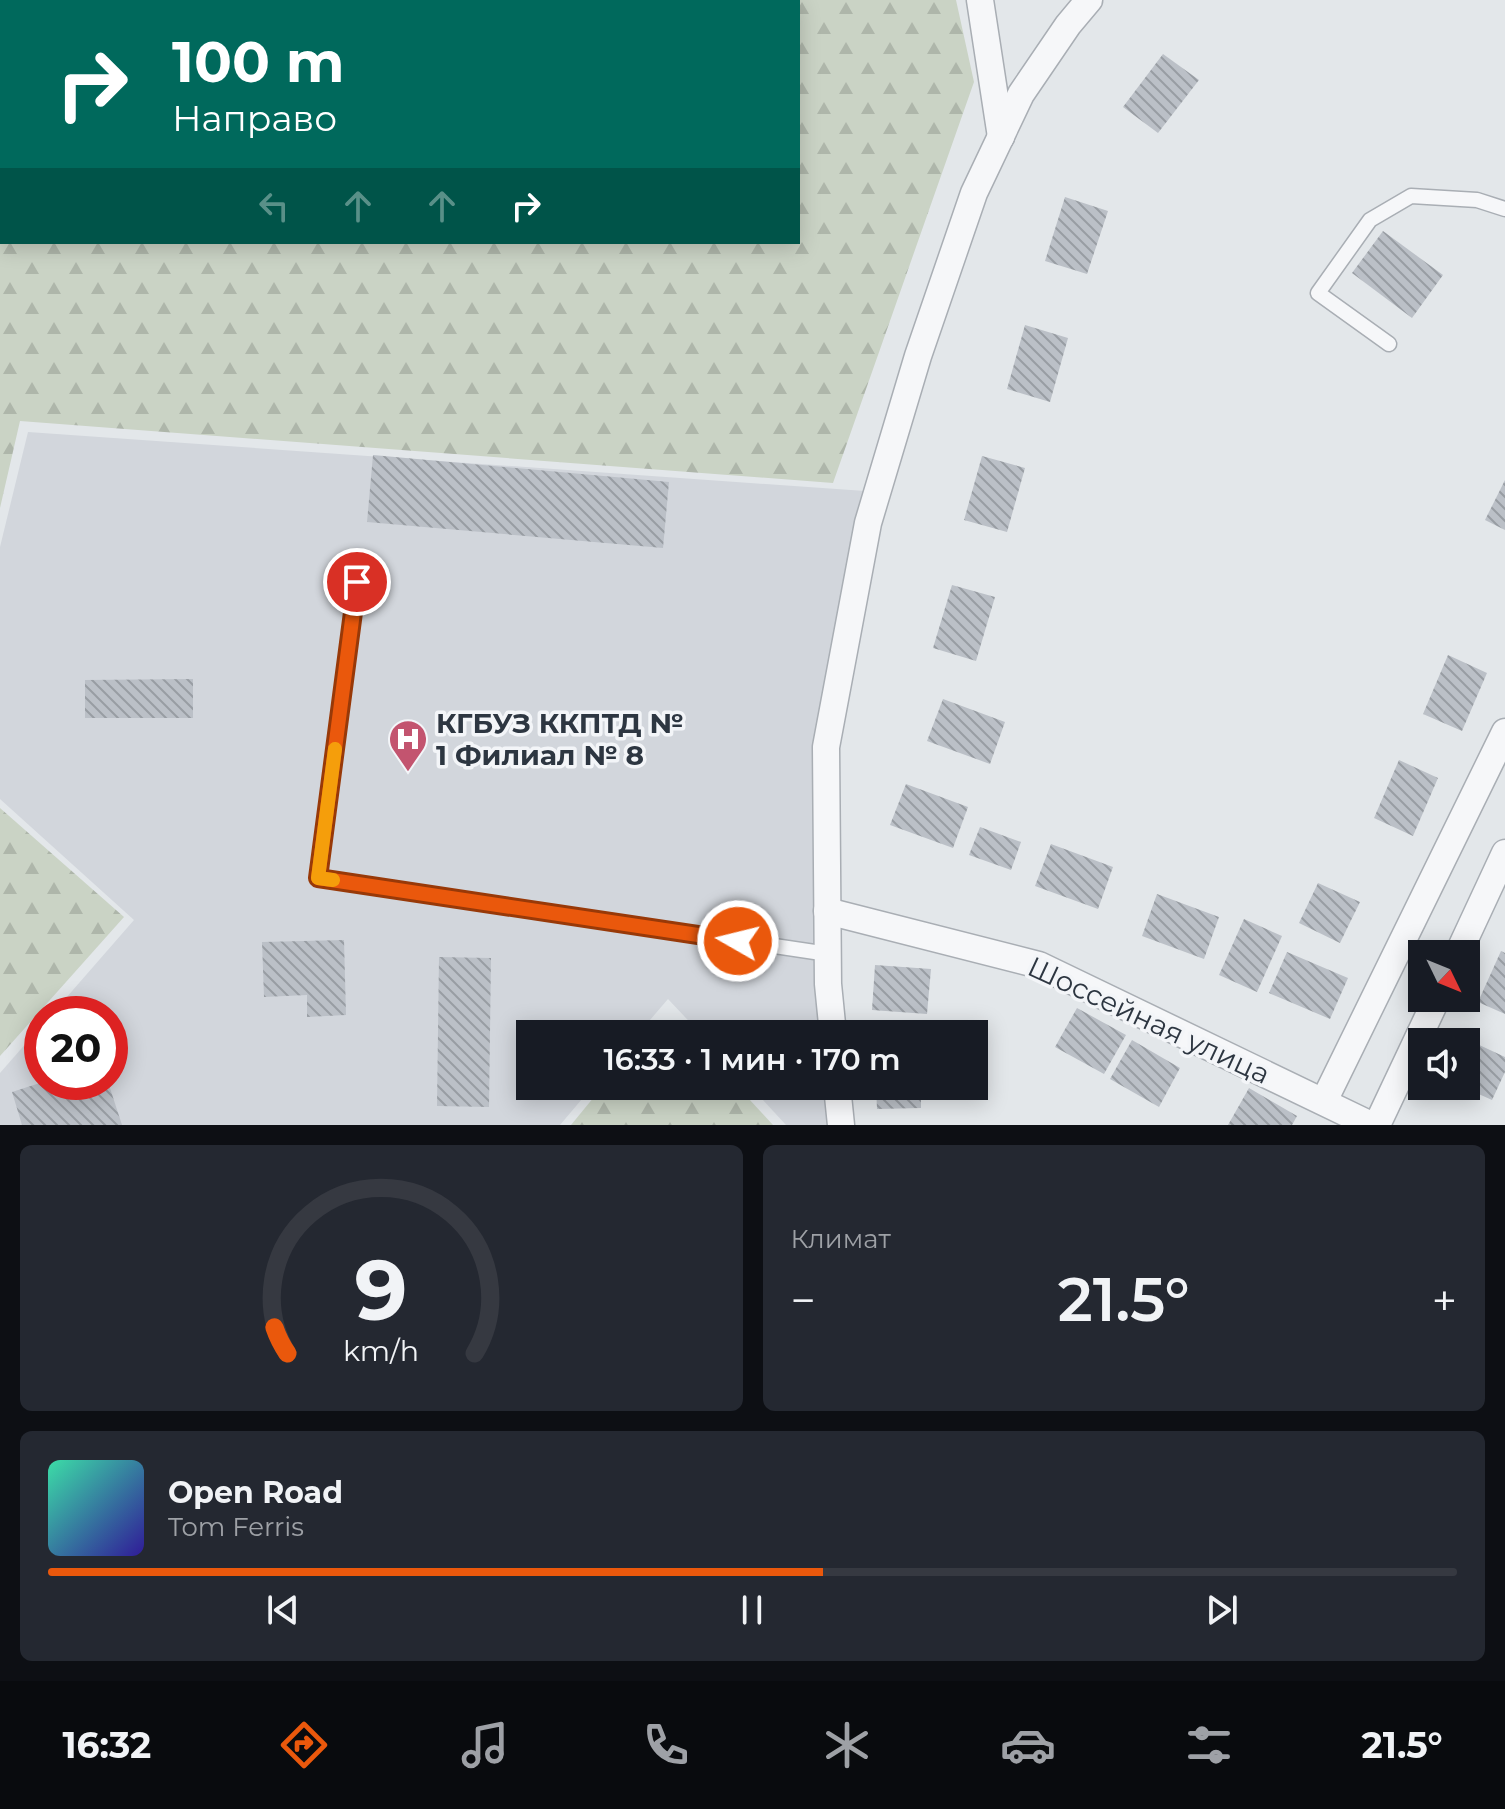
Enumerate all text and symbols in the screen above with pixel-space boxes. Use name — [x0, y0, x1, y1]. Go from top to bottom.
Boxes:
text: 100 m — [172, 28, 345, 96]
icon: right — [40, 32, 144, 136]
text: Направо — [172, 96, 337, 140]
icon: left — [252, 184, 296, 228]
icon: ahead — [336, 184, 380, 228]
icon: ahead — [420, 184, 464, 228]
icon: right — [504, 184, 548, 228]
pin — [323, 548, 391, 616]
icon: arrive — [335, 560, 379, 604]
place label: КГБУЗ ККПТД № 1 Филиал № 8 — [436, 706, 684, 772]
hospital icon: КГБУЗ ККПТД № 1 Филиал № 8 — [387, 718, 429, 773]
position arrow — [696, 899, 780, 983]
north arrow — [1408, 940, 1480, 1012]
map controls — [1408, 940, 1480, 1100]
street label: Шоссейная улица — [1023, 949, 1275, 1091]
speed limit sign: 20 — [24, 996, 128, 1100]
button: sound — [1408, 1028, 1480, 1100]
text: 16:33 · 1 мин · 170 m — [603, 1041, 901, 1078]
text: Климат — [791, 1223, 891, 1255]
text: 9 — [355, 1239, 408, 1341]
text: 21.5° — [1058, 1263, 1190, 1336]
text: − — [791, 1273, 816, 1327]
text: + — [1432, 1273, 1457, 1327]
text: km/h — [343, 1333, 419, 1368]
text: Open Road — [168, 1474, 343, 1511]
text: Tom Ferris — [168, 1511, 304, 1543]
icon: previous — [261, 1588, 305, 1632]
icon: pause — [730, 1588, 774, 1632]
icon: next — [1200, 1588, 1244, 1632]
icon: directions — [276, 1717, 332, 1773]
icon: music — [457, 1717, 513, 1773]
icon: phone — [638, 1717, 694, 1773]
icon: climate — [819, 1717, 875, 1773]
icon: car — [1000, 1717, 1056, 1773]
icon: filters — [1181, 1717, 1237, 1773]
text: 16:32 — [62, 1723, 151, 1767]
text: 21.5° — [1362, 1723, 1443, 1767]

